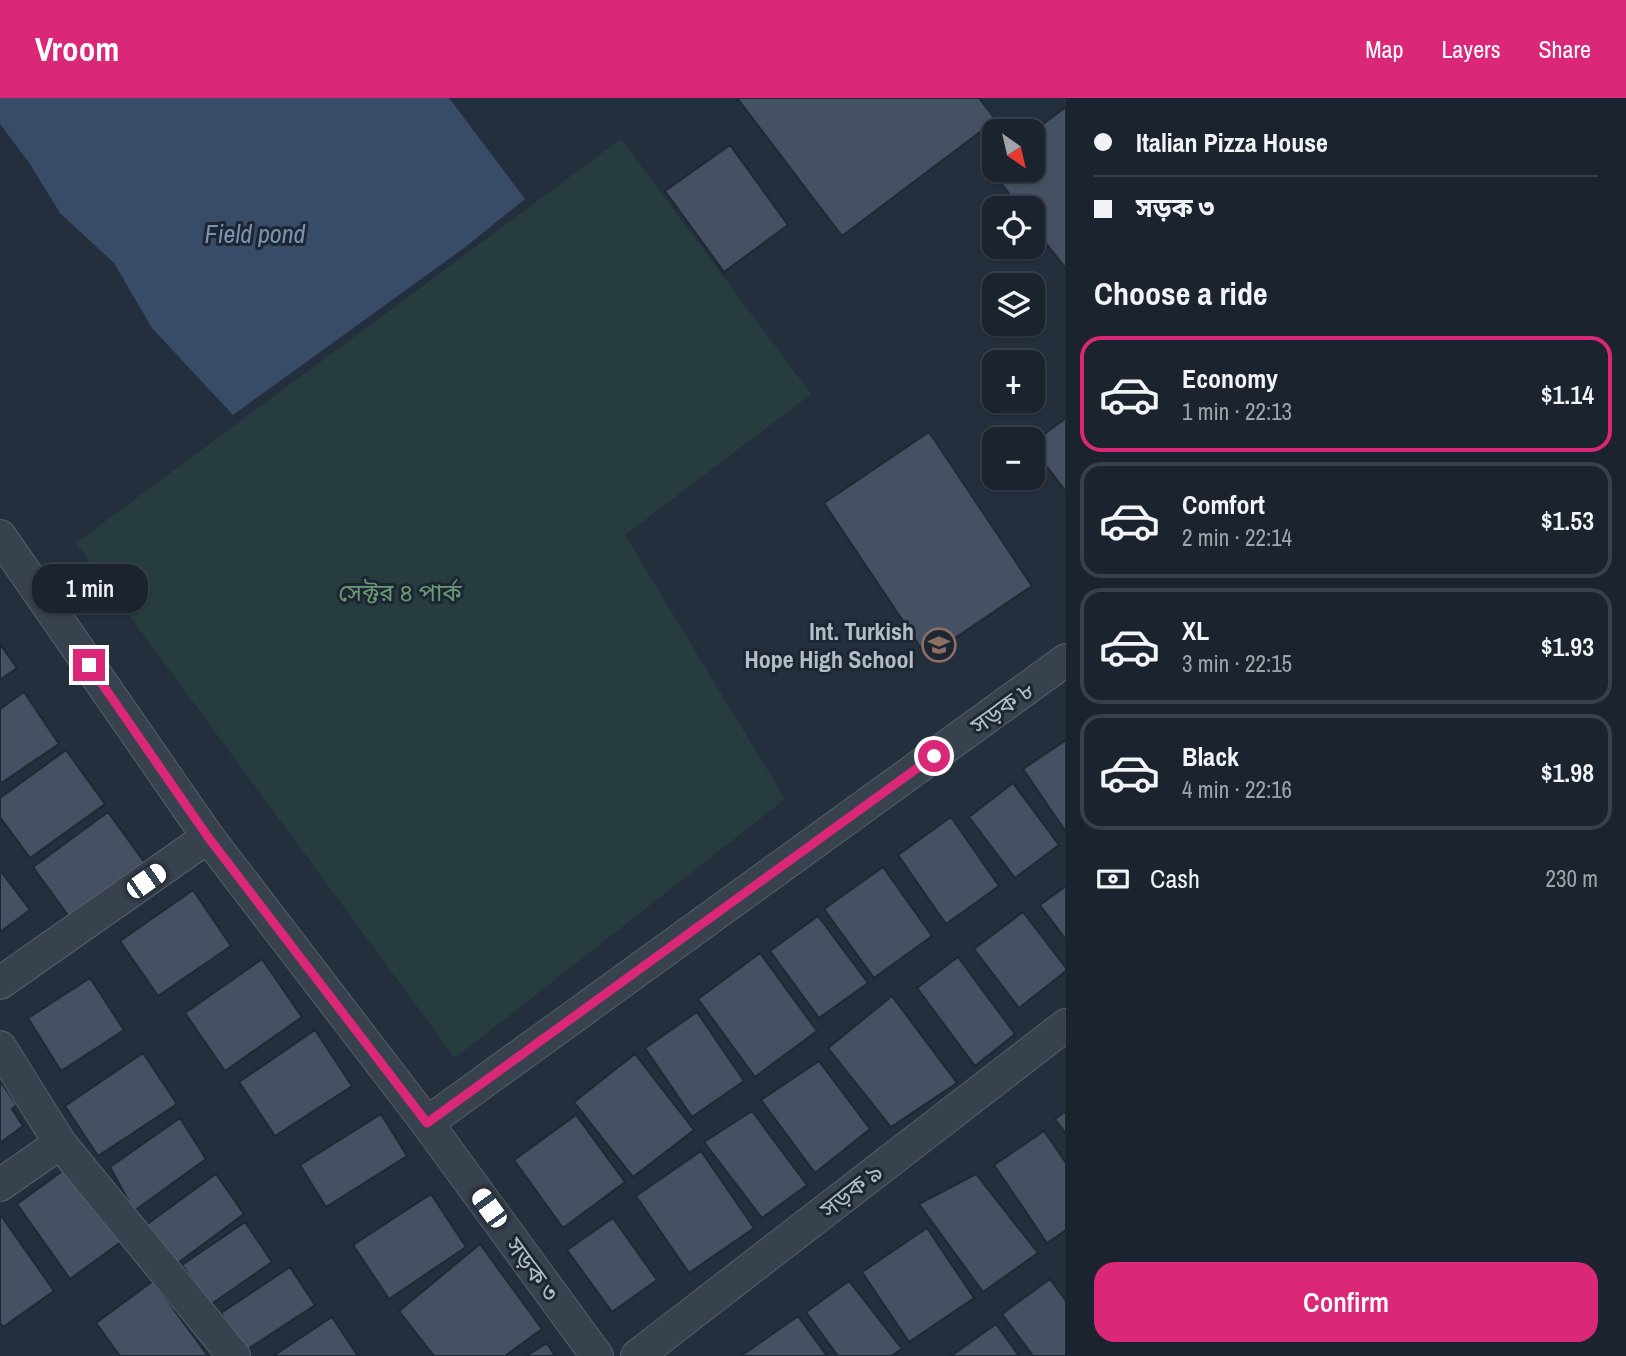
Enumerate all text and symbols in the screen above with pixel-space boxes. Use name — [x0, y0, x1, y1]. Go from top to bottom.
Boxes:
text: Vroom — [35, 27, 119, 71]
text: Map — [1365, 33, 1403, 65]
text: Layers — [1441, 33, 1500, 65]
text: Share — [1538, 33, 1591, 65]
north arrow — [982, 119, 1045, 182]
map controls — [982, 119, 1045, 490]
text: Italian Pizza House — [1136, 125, 1328, 160]
text: সড়ক ৩ — [1136, 190, 1214, 225]
button: locate — [982, 196, 1045, 259]
water label: Field pond — [205, 216, 306, 251]
text: Choose a ride — [1094, 272, 1268, 315]
button: layers — [982, 273, 1045, 336]
button: + — [982, 350, 1045, 413]
text: Economy — [1182, 361, 1278, 396]
icon: car — [1098, 363, 1161, 426]
text: $1.14 — [1541, 377, 1594, 412]
text: 1 min · 22:13 — [1182, 396, 1292, 427]
button: − — [982, 427, 1045, 490]
text: Comfort — [1182, 487, 1265, 522]
icon: car — [1098, 489, 1161, 552]
text: $1.53 — [1541, 503, 1594, 538]
text: 2 min · 22:14 — [1182, 522, 1292, 553]
callout: 1 min — [31, 564, 147, 612]
text: 1 min — [66, 573, 114, 604]
park label: সেক্টর ৪ পার্ক — [338, 576, 462, 608]
text: XL — [1182, 613, 1209, 648]
place label: Int. Turkish Hope High School — [745, 615, 914, 675]
icon: car — [1098, 615, 1161, 678]
school or university icon: Int. Turkish Hope High School — [920, 626, 958, 664]
text: $1.93 — [1541, 629, 1594, 664]
text: 3 min · 22:15 — [1182, 648, 1292, 679]
route end — [73, 649, 105, 681]
street label: সড়ক ৮ — [963, 673, 1040, 741]
text: Black — [1182, 739, 1239, 774]
route start — [918, 740, 950, 772]
icon: car — [1098, 741, 1161, 804]
text: $1.98 — [1541, 755, 1594, 790]
text: 4 min · 22:16 — [1182, 774, 1292, 805]
car — [123, 860, 170, 902]
icon: cash — [1094, 860, 1132, 898]
text: Cash — [1150, 861, 1200, 896]
text: 230 m — [1546, 863, 1598, 894]
street label: সড়ক ৯ — [812, 1156, 889, 1225]
car — [469, 1185, 510, 1231]
street label: সড়ক ৩ — [499, 1230, 567, 1307]
button: Confirm — [1094, 1262, 1598, 1342]

